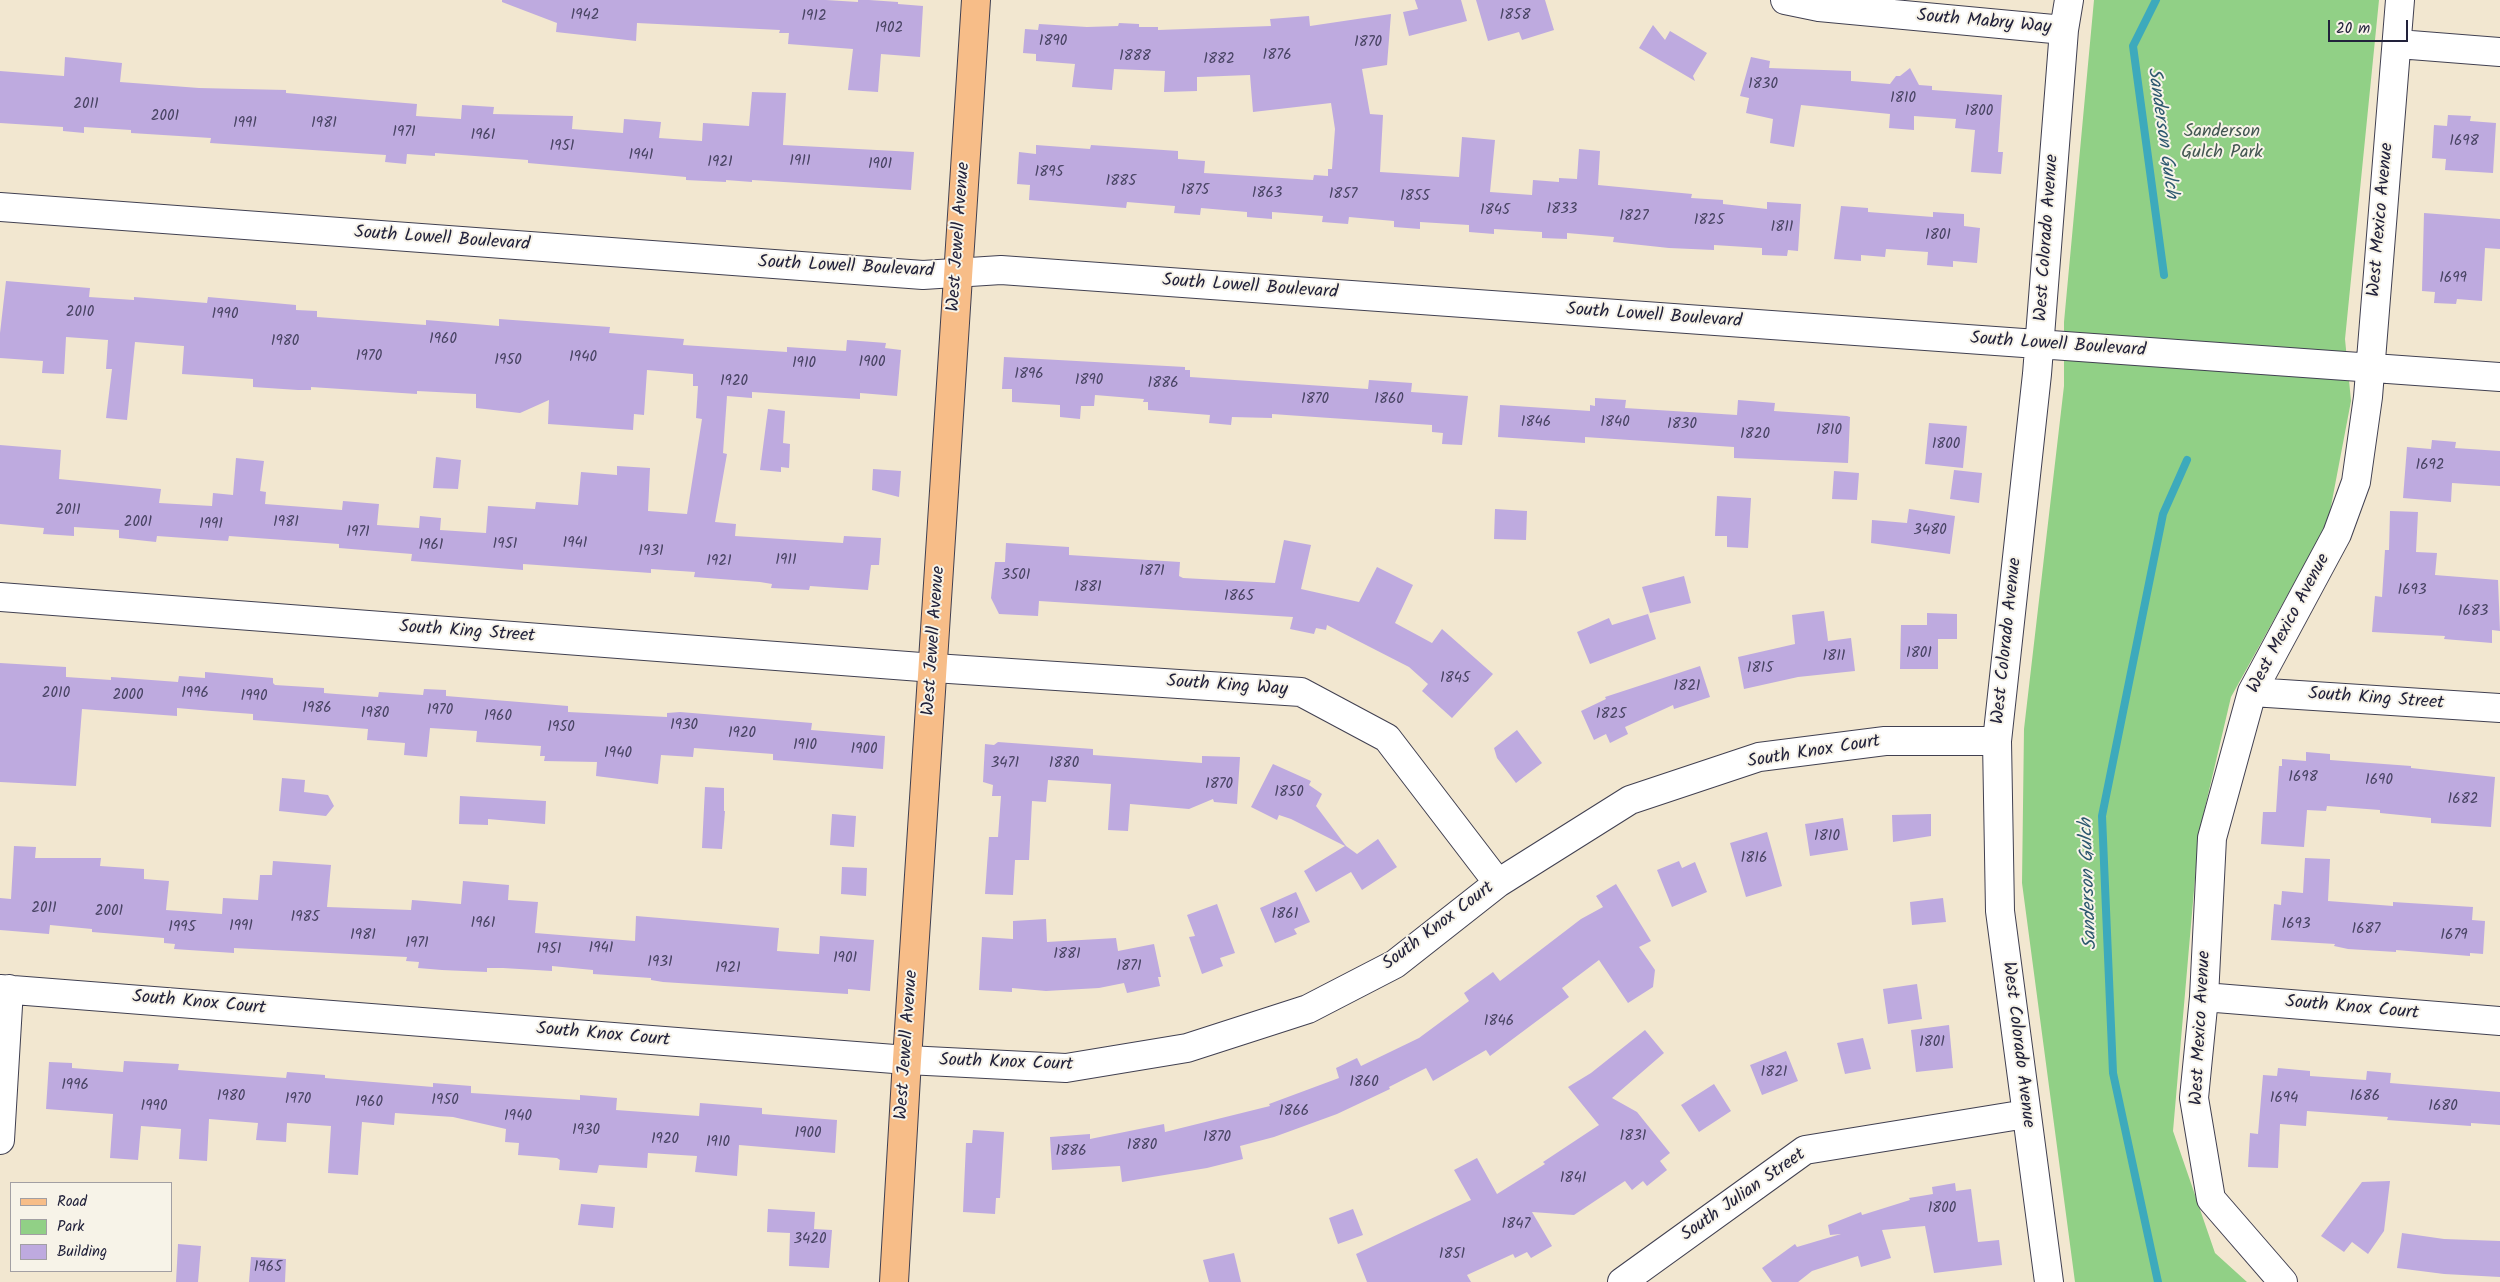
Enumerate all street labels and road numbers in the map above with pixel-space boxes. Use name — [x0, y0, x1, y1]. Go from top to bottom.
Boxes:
street label: South Mabry Way — [1916, 6, 2052, 40]
street label: West Mexico Avenue — [2365, 142, 2399, 298]
street label: West Colorado Avenue — [2031, 154, 2065, 322]
street label: West Jewell Avenue — [944, 162, 976, 312]
street label: South Lowell Boulevard — [353, 223, 531, 257]
street label: South Lowell Boulevard — [757, 253, 935, 283]
street label: South Lowell Boulevard — [1161, 271, 1339, 305]
street label: South Lowell Boulevard — [1565, 300, 1743, 334]
street label: South Lowell Boulevard — [1969, 329, 2147, 363]
street label: West Mexico Avenue — [2244, 551, 2336, 697]
street label: West Colorado Avenue — [1989, 557, 2027, 725]
street label: West Jewell Avenue — [919, 566, 951, 716]
street label: South King Street — [398, 617, 536, 649]
street label: South King Way — [1166, 672, 1288, 702]
street label: South King Street — [2307, 684, 2445, 716]
street label: South Knox Court — [1746, 732, 1882, 774]
street label: South Knox Court — [1379, 878, 1499, 976]
street label: West Mexico Avenue — [2187, 950, 2217, 1106]
street label: West Colorado Avenue — [1996, 961, 2038, 1129]
street label: West Jewell Avenue — [892, 970, 924, 1120]
street label: South Knox Court — [131, 987, 267, 1021]
street label: South Knox Court — [2284, 992, 2420, 1026]
street label: South Knox Court — [535, 1019, 671, 1053]
street label: South Knox Court — [939, 1051, 1073, 1077]
street label: South Julian Street — [1678, 1145, 1810, 1247]

